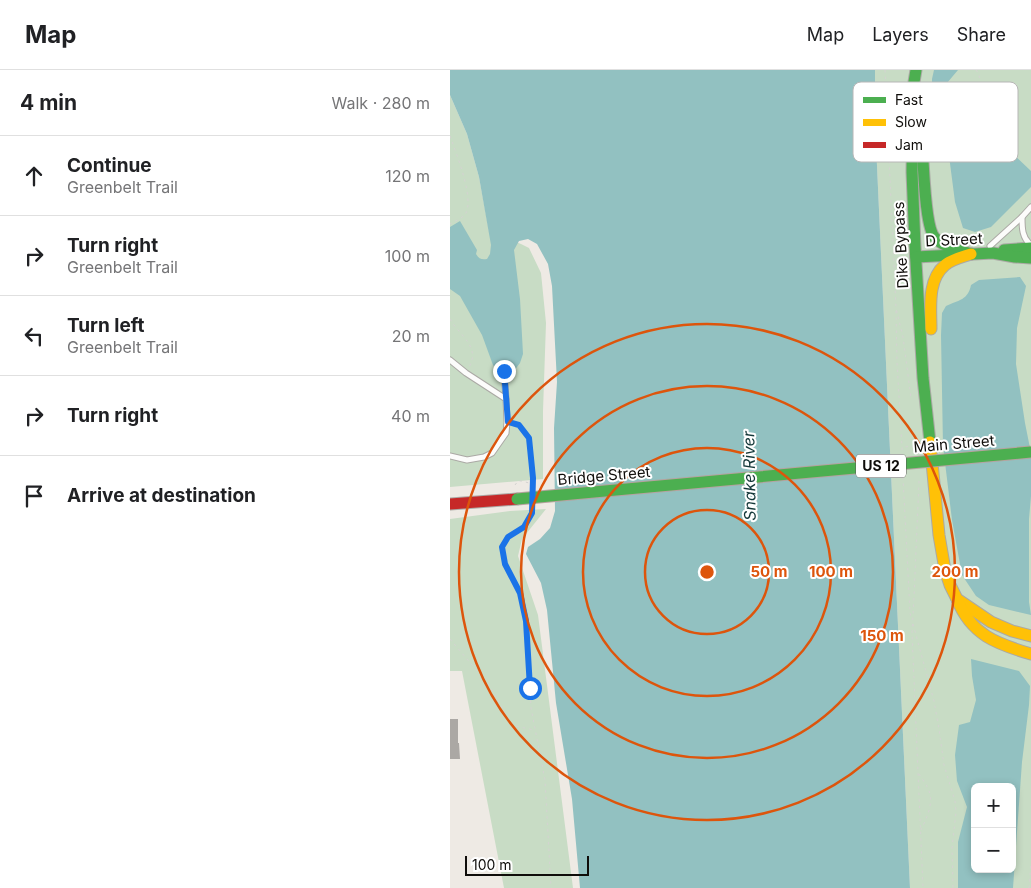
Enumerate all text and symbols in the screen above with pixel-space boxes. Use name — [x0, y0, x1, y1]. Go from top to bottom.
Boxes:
text: Map — [25, 20, 76, 49]
text: Map — [807, 24, 844, 45]
text: Layers — [872, 24, 929, 45]
text: Share — [957, 24, 1006, 45]
legend — [853, 82, 1018, 162]
text: 4 min — [20, 90, 77, 115]
text: Fast — [895, 91, 923, 108]
text: Walk · 280 m — [332, 93, 430, 113]
text: Slow — [895, 113, 927, 130]
text: Jam — [895, 136, 923, 153]
text: Continue — [67, 154, 152, 177]
icon: ahead — [20, 162, 48, 190]
text: 120 m — [385, 166, 430, 186]
text: Greenbelt Trail — [67, 177, 178, 197]
street label: Dike Bypass — [889, 201, 912, 289]
street label: D Street — [925, 229, 983, 250]
text: Turn right — [67, 234, 158, 257]
icon: right — [20, 242, 48, 270]
text: 100 m — [385, 246, 430, 266]
text: Greenbelt Trail — [67, 257, 178, 277]
text: Turn left — [67, 314, 145, 337]
icon: left — [20, 322, 48, 350]
text: 20 m — [392, 326, 430, 346]
text: Greenbelt Trail — [67, 337, 178, 357]
route end — [493, 360, 516, 383]
icon: right — [20, 402, 48, 430]
text: Turn right — [67, 404, 158, 427]
text: 40 m — [391, 406, 430, 426]
water label: Snake River — [738, 430, 760, 521]
street label: Main Street — [913, 430, 995, 456]
road number: US 12 — [856, 454, 906, 478]
street label: Bridge Street — [557, 462, 651, 489]
icon: arrive — [20, 482, 48, 510]
text: Arrive at destination — [67, 484, 256, 507]
text: 50 m — [751, 562, 787, 581]
text: 100 m — [809, 562, 853, 581]
text: 200 m — [932, 562, 978, 581]
centre of rings — [698, 563, 716, 581]
text: 150 m — [860, 626, 904, 645]
route start — [519, 677, 542, 700]
map controls — [971, 783, 1016, 873]
button: + — [971, 783, 1016, 828]
button: − — [971, 828, 1016, 873]
scale bar — [465, 853, 589, 876]
text: 100 m — [472, 856, 512, 873]

